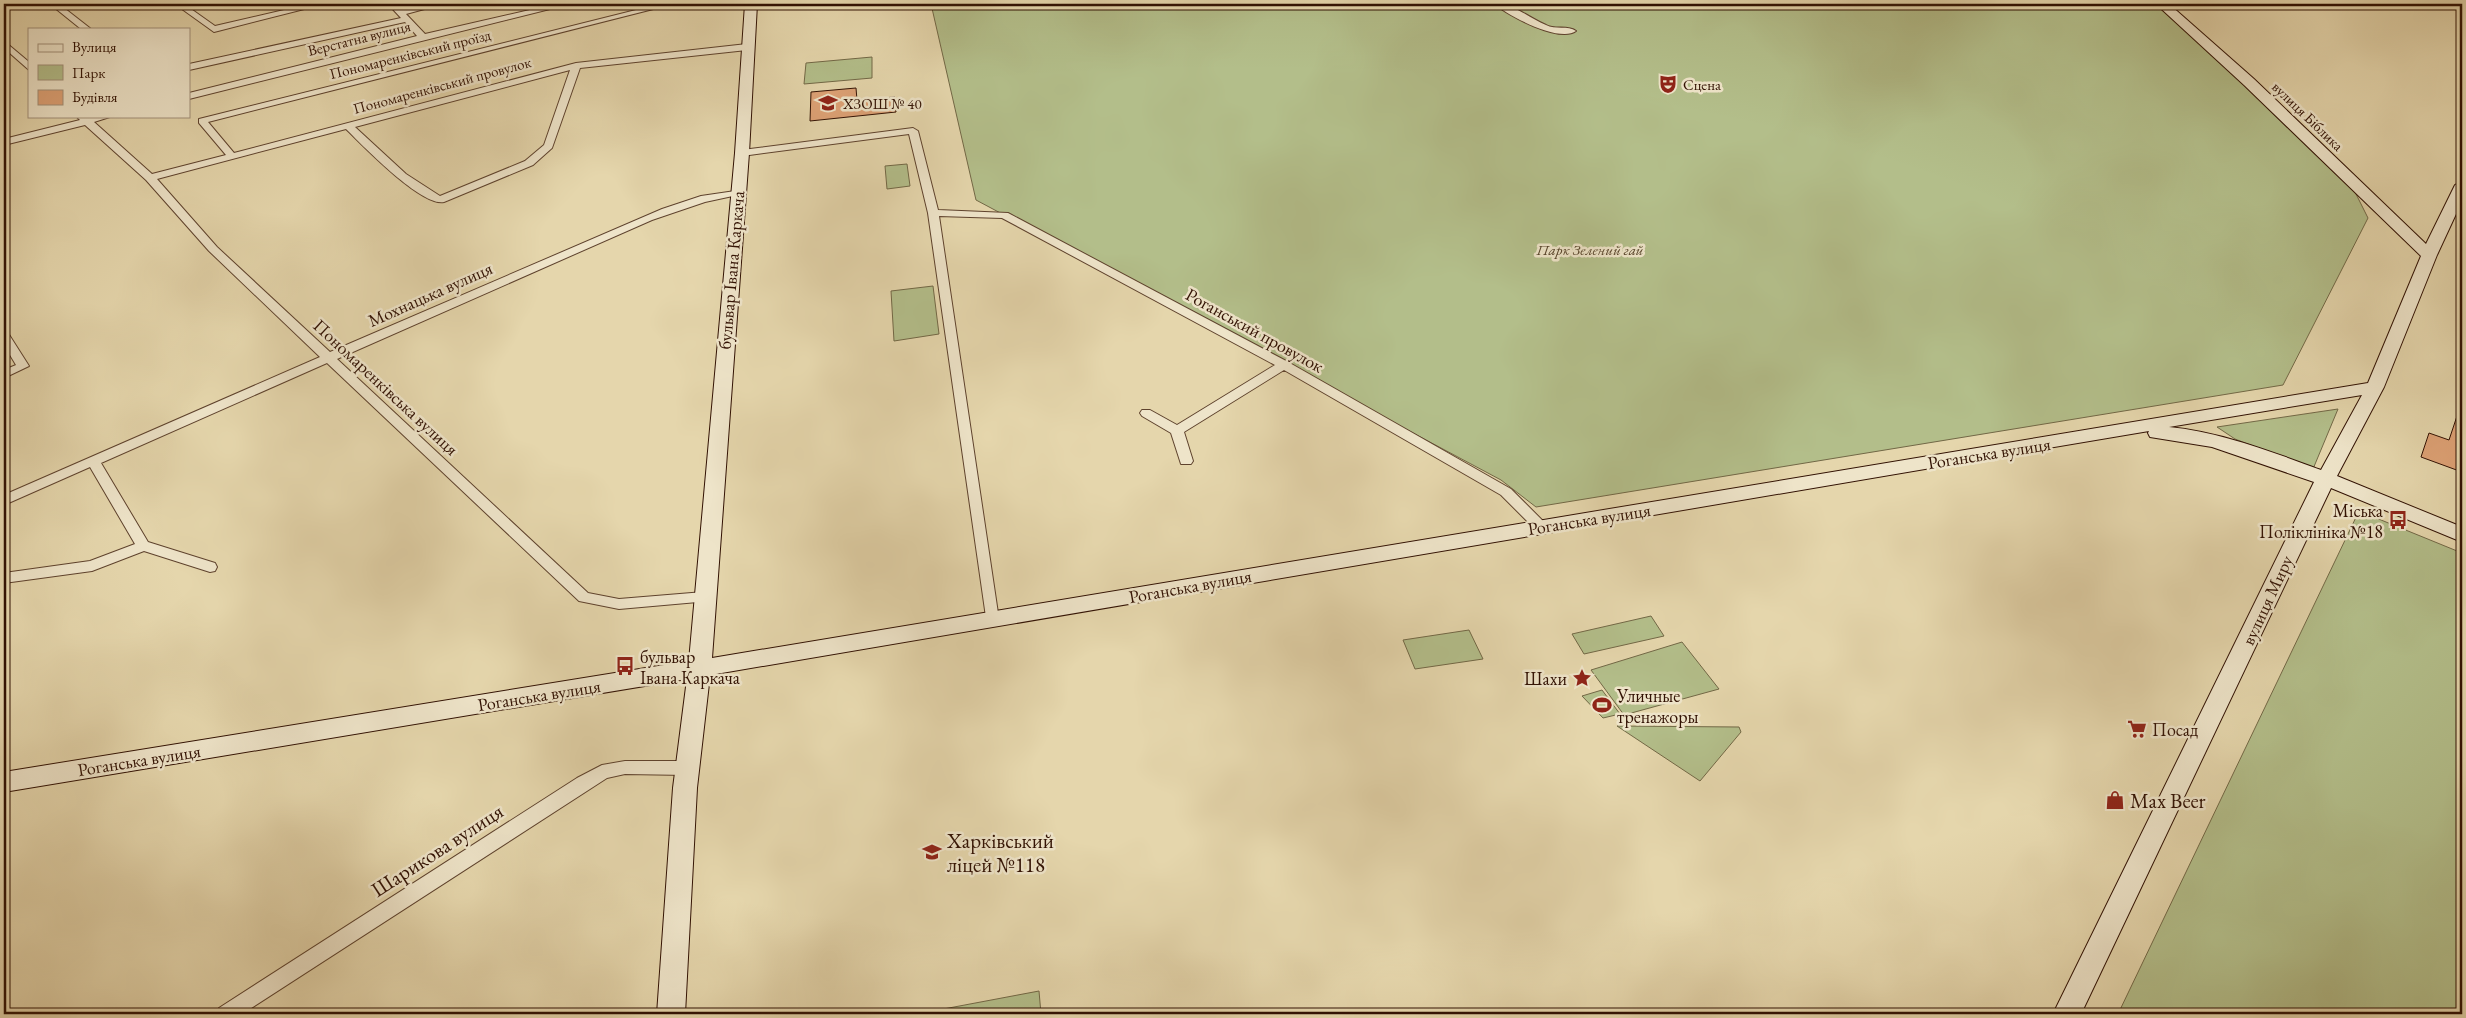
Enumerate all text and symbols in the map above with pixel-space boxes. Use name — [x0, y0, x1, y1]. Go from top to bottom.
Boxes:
street label: Верстатна вулиця — [306, 16, 413, 60]
street label: Пономаренківський проїзд — [327, 25, 493, 83]
legend — [28, 28, 190, 118]
text: Вулиця — [72, 37, 117, 56]
street label: Пономаренківський провулок — [351, 52, 533, 118]
text: Парк — [72, 63, 105, 82]
theatre icon: Сцена — [1657, 73, 1679, 95]
place label: Сцена — [1683, 75, 1721, 94]
street label: вулиця Біблика — [2268, 77, 2348, 155]
text: Будівля — [72, 87, 118, 106]
school or university icon: ХЗОШ № 40 — [817, 92, 839, 114]
place label: ХЗОШ № 40 — [842, 94, 922, 113]
street label: бульвар Івана Каркача — [713, 189, 749, 350]
park label: Парк Зелений гай — [1536, 240, 1644, 259]
street label: Мохнацька вулиця — [364, 256, 496, 332]
street label: Роганський провулок — [1182, 283, 1328, 378]
street label: Пономаренківська вулиця — [309, 314, 463, 460]
street label: Роганська вулиця — [1926, 432, 2052, 474]
street label: Роганська вулиця — [1526, 498, 1652, 540]
place label: Міська Поліклініка №18 — [2259, 499, 2384, 543]
bus stop icon: Міська Поліклініка №18 — [2387, 509, 2409, 531]
street label: вулиця Миру — [2236, 551, 2298, 649]
street label: Роганська вулиця — [1127, 564, 1253, 608]
place label: бульвар Івана Каркача — [640, 645, 741, 689]
bus stop icon: бульвар Івана Каркача — [614, 655, 636, 677]
place label: Шахи — [1524, 667, 1567, 690]
place icon: Шахи — [1571, 667, 1593, 689]
street label: Роганська вулиця — [476, 674, 602, 716]
place label: Уличные тренажоры — [1616, 684, 1699, 728]
sports icon: Уличные тренажоры — [1591, 694, 1613, 716]
supermarket icon: Посад — [2126, 718, 2148, 740]
place label: Посад — [2152, 718, 2198, 741]
street label: Роганська вулиця — [76, 739, 202, 781]
place label: Max Beer — [2130, 787, 2206, 814]
shop icon: Max Beer — [2104, 789, 2126, 811]
street label: Шарикова вулиця — [366, 797, 508, 903]
place label: Харківський ліцей №118 — [946, 827, 1054, 878]
school or university icon: Харківський ліцей №118 — [921, 841, 943, 863]

